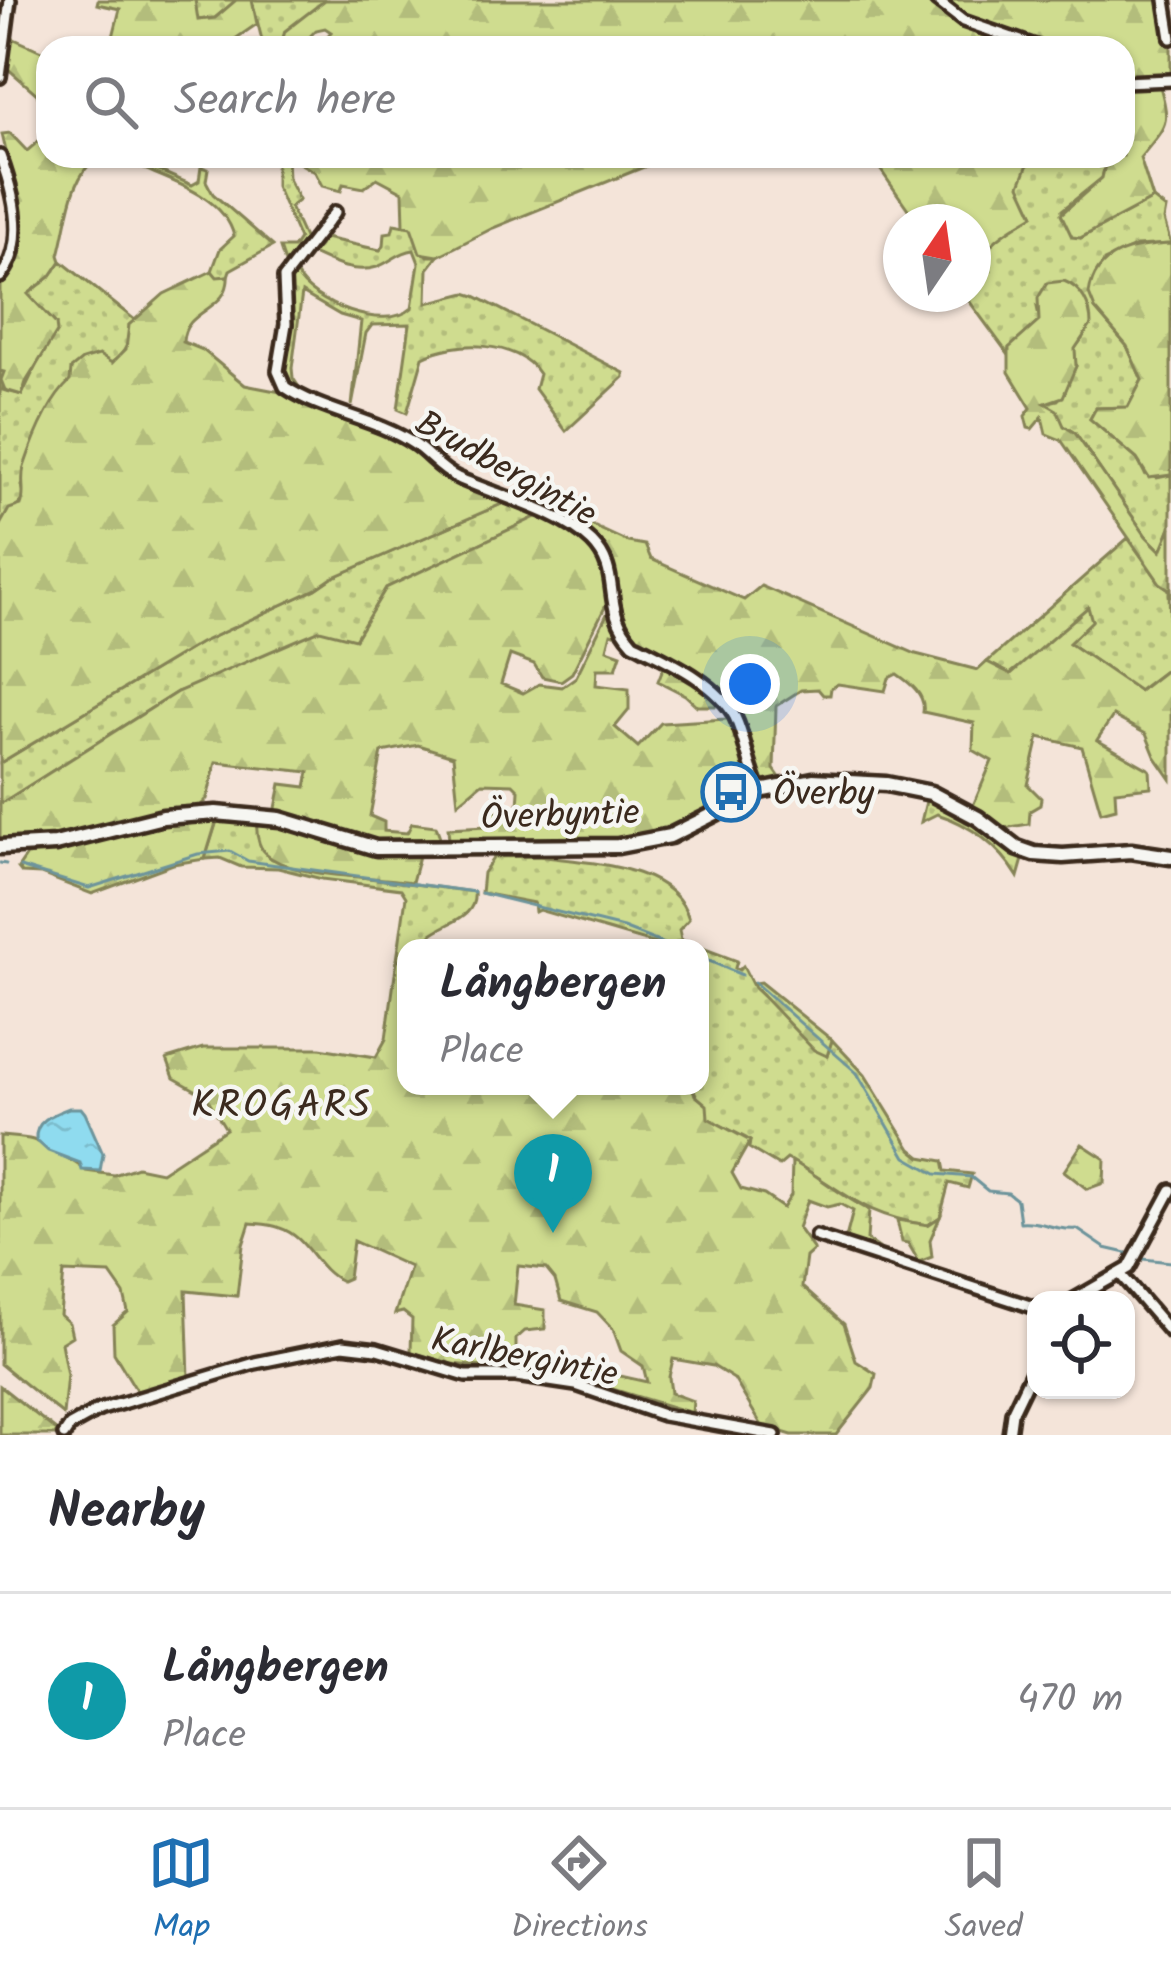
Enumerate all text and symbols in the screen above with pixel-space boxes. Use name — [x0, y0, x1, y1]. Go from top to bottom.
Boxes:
search box — [36, 36, 1135, 168]
text: Search here — [174, 66, 396, 138]
icon: search — [78, 69, 144, 135]
north arrow — [883, 204, 991, 312]
street label: Brudbergintie — [404, 396, 607, 544]
your location — [720, 654, 780, 714]
bus stop icon: Överby — [700, 761, 762, 823]
place label: Överby — [773, 767, 875, 824]
street label: Överbyntie — [480, 785, 641, 848]
popup — [397, 939, 709, 1095]
text: Långbergen — [440, 950, 666, 1022]
text: Place — [440, 1022, 524, 1084]
district label: KROGARS — [191, 1076, 373, 1138]
pin: 1 — [514, 1134, 592, 1233]
map controls — [1027, 1291, 1135, 1399]
button: locate — [1027, 1291, 1135, 1399]
street label: Karlbergintie — [426, 1312, 623, 1404]
text: Nearby — [48, 1473, 205, 1554]
text: Långbergen — [162, 1634, 389, 1706]
text: 1 — [81, 1670, 93, 1732]
text: 470 m — [1017, 1670, 1123, 1732]
text: Place — [162, 1706, 246, 1768]
tab: Map — [148, 1830, 214, 1955]
tab: Directions — [511, 1830, 648, 1955]
tab: Saved — [944, 1830, 1023, 1955]

